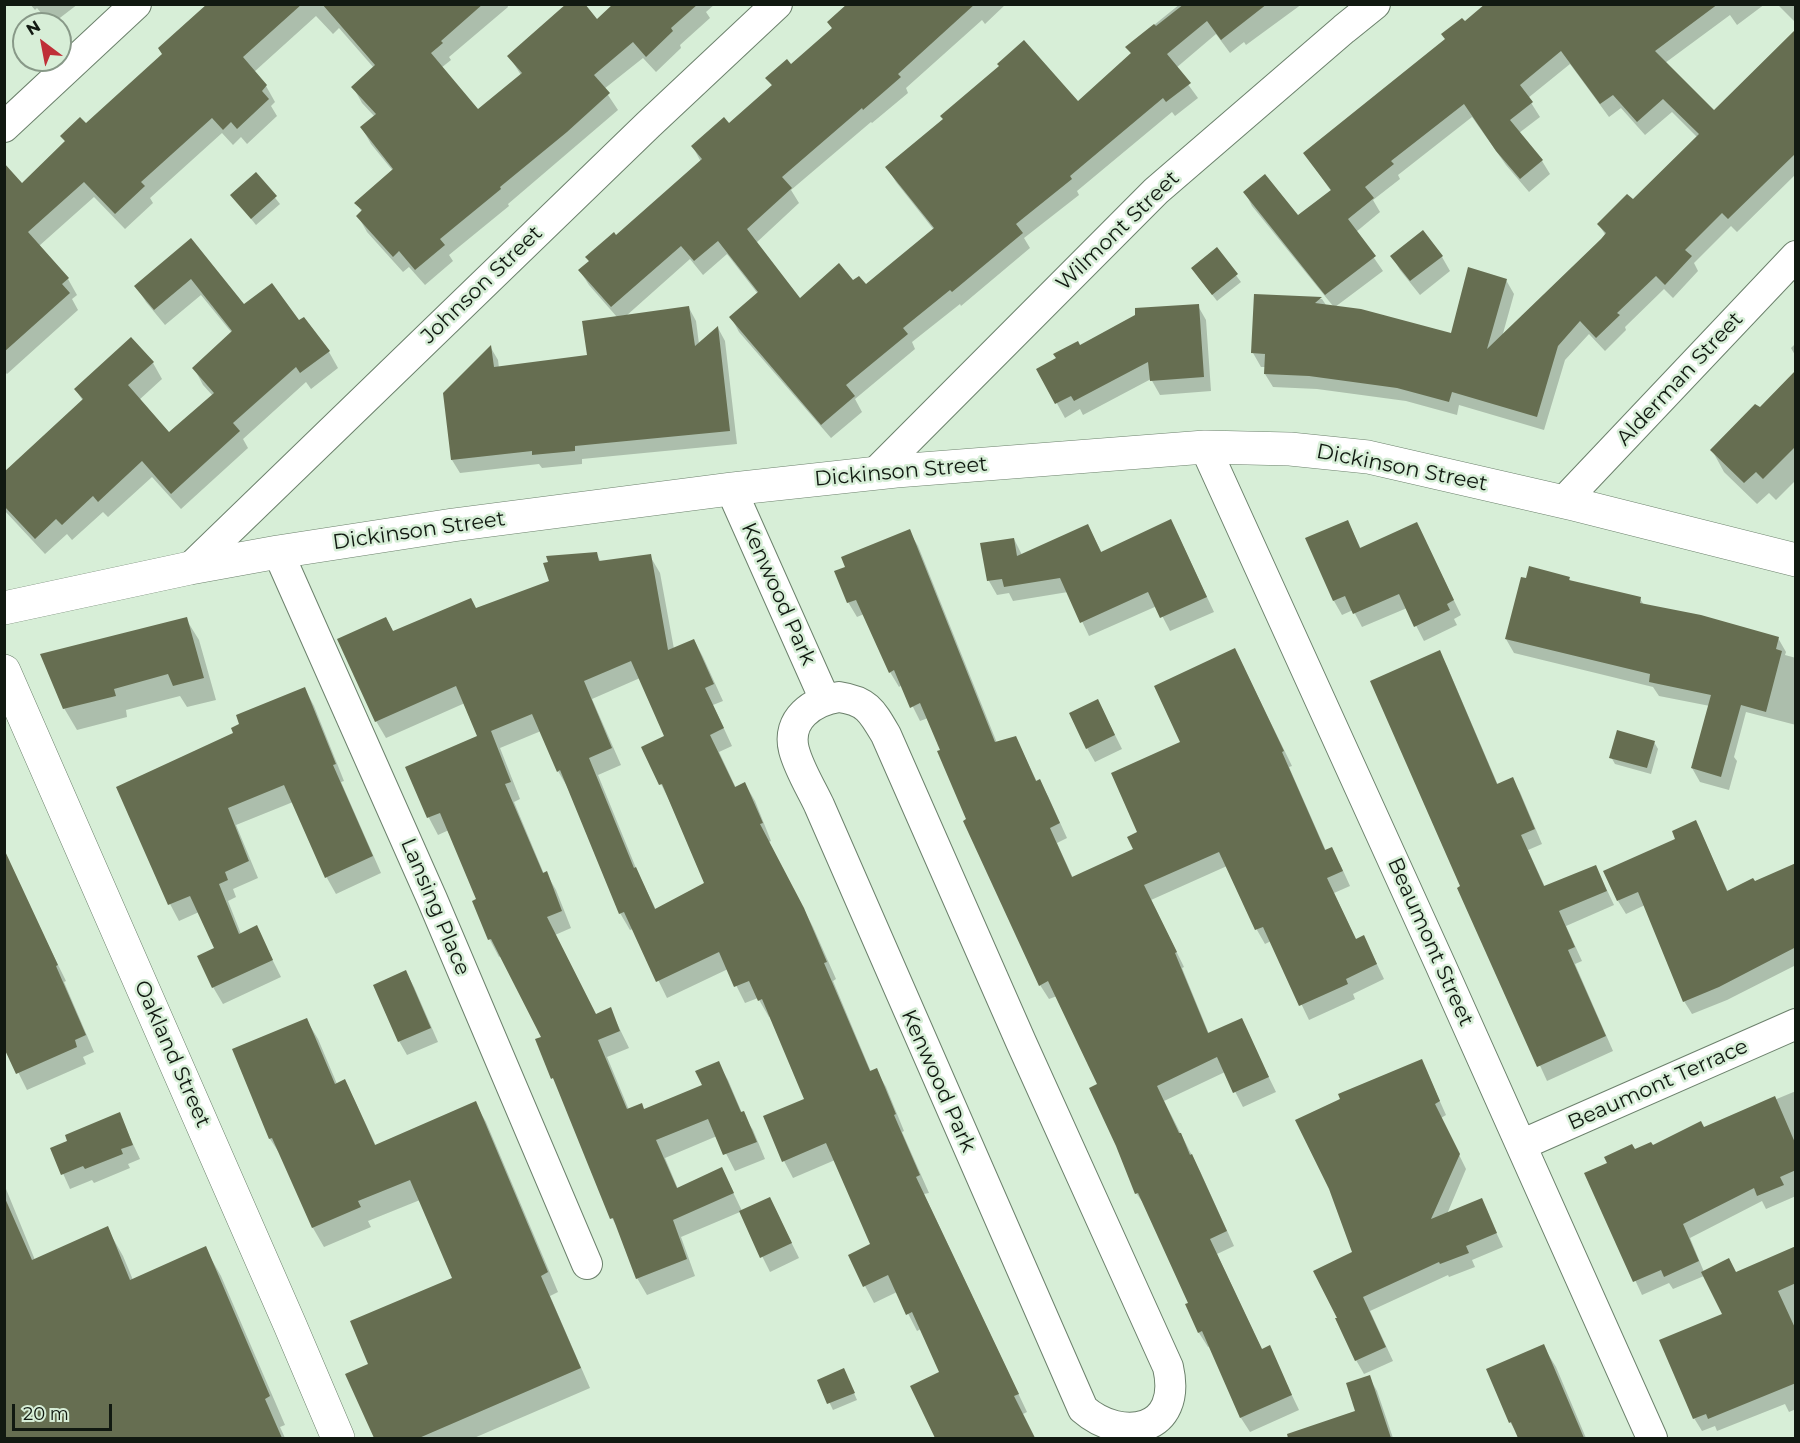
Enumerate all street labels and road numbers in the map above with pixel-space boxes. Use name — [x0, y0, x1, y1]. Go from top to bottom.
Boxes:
street label: Wilmont Street — [1051, 166, 1185, 296]
street label: Johnson Street — [416, 221, 548, 349]
street label: Alderman Street — [1612, 307, 1748, 451]
street label: Dickinson Street — [1314, 439, 1490, 497]
street label: Dickinson Street — [813, 452, 989, 492]
street label: Dickinson Street — [331, 506, 507, 556]
street label: Kenwood Park — [735, 519, 821, 669]
street label: Lansing Place — [395, 835, 475, 979]
street label: Beaumont Street — [1382, 854, 1478, 1030]
street label: Oakland Street — [128, 977, 216, 1131]
street label: Kenwood Park — [895, 1006, 981, 1156]
street label: Beaumont Terrace — [1564, 1034, 1752, 1136]

